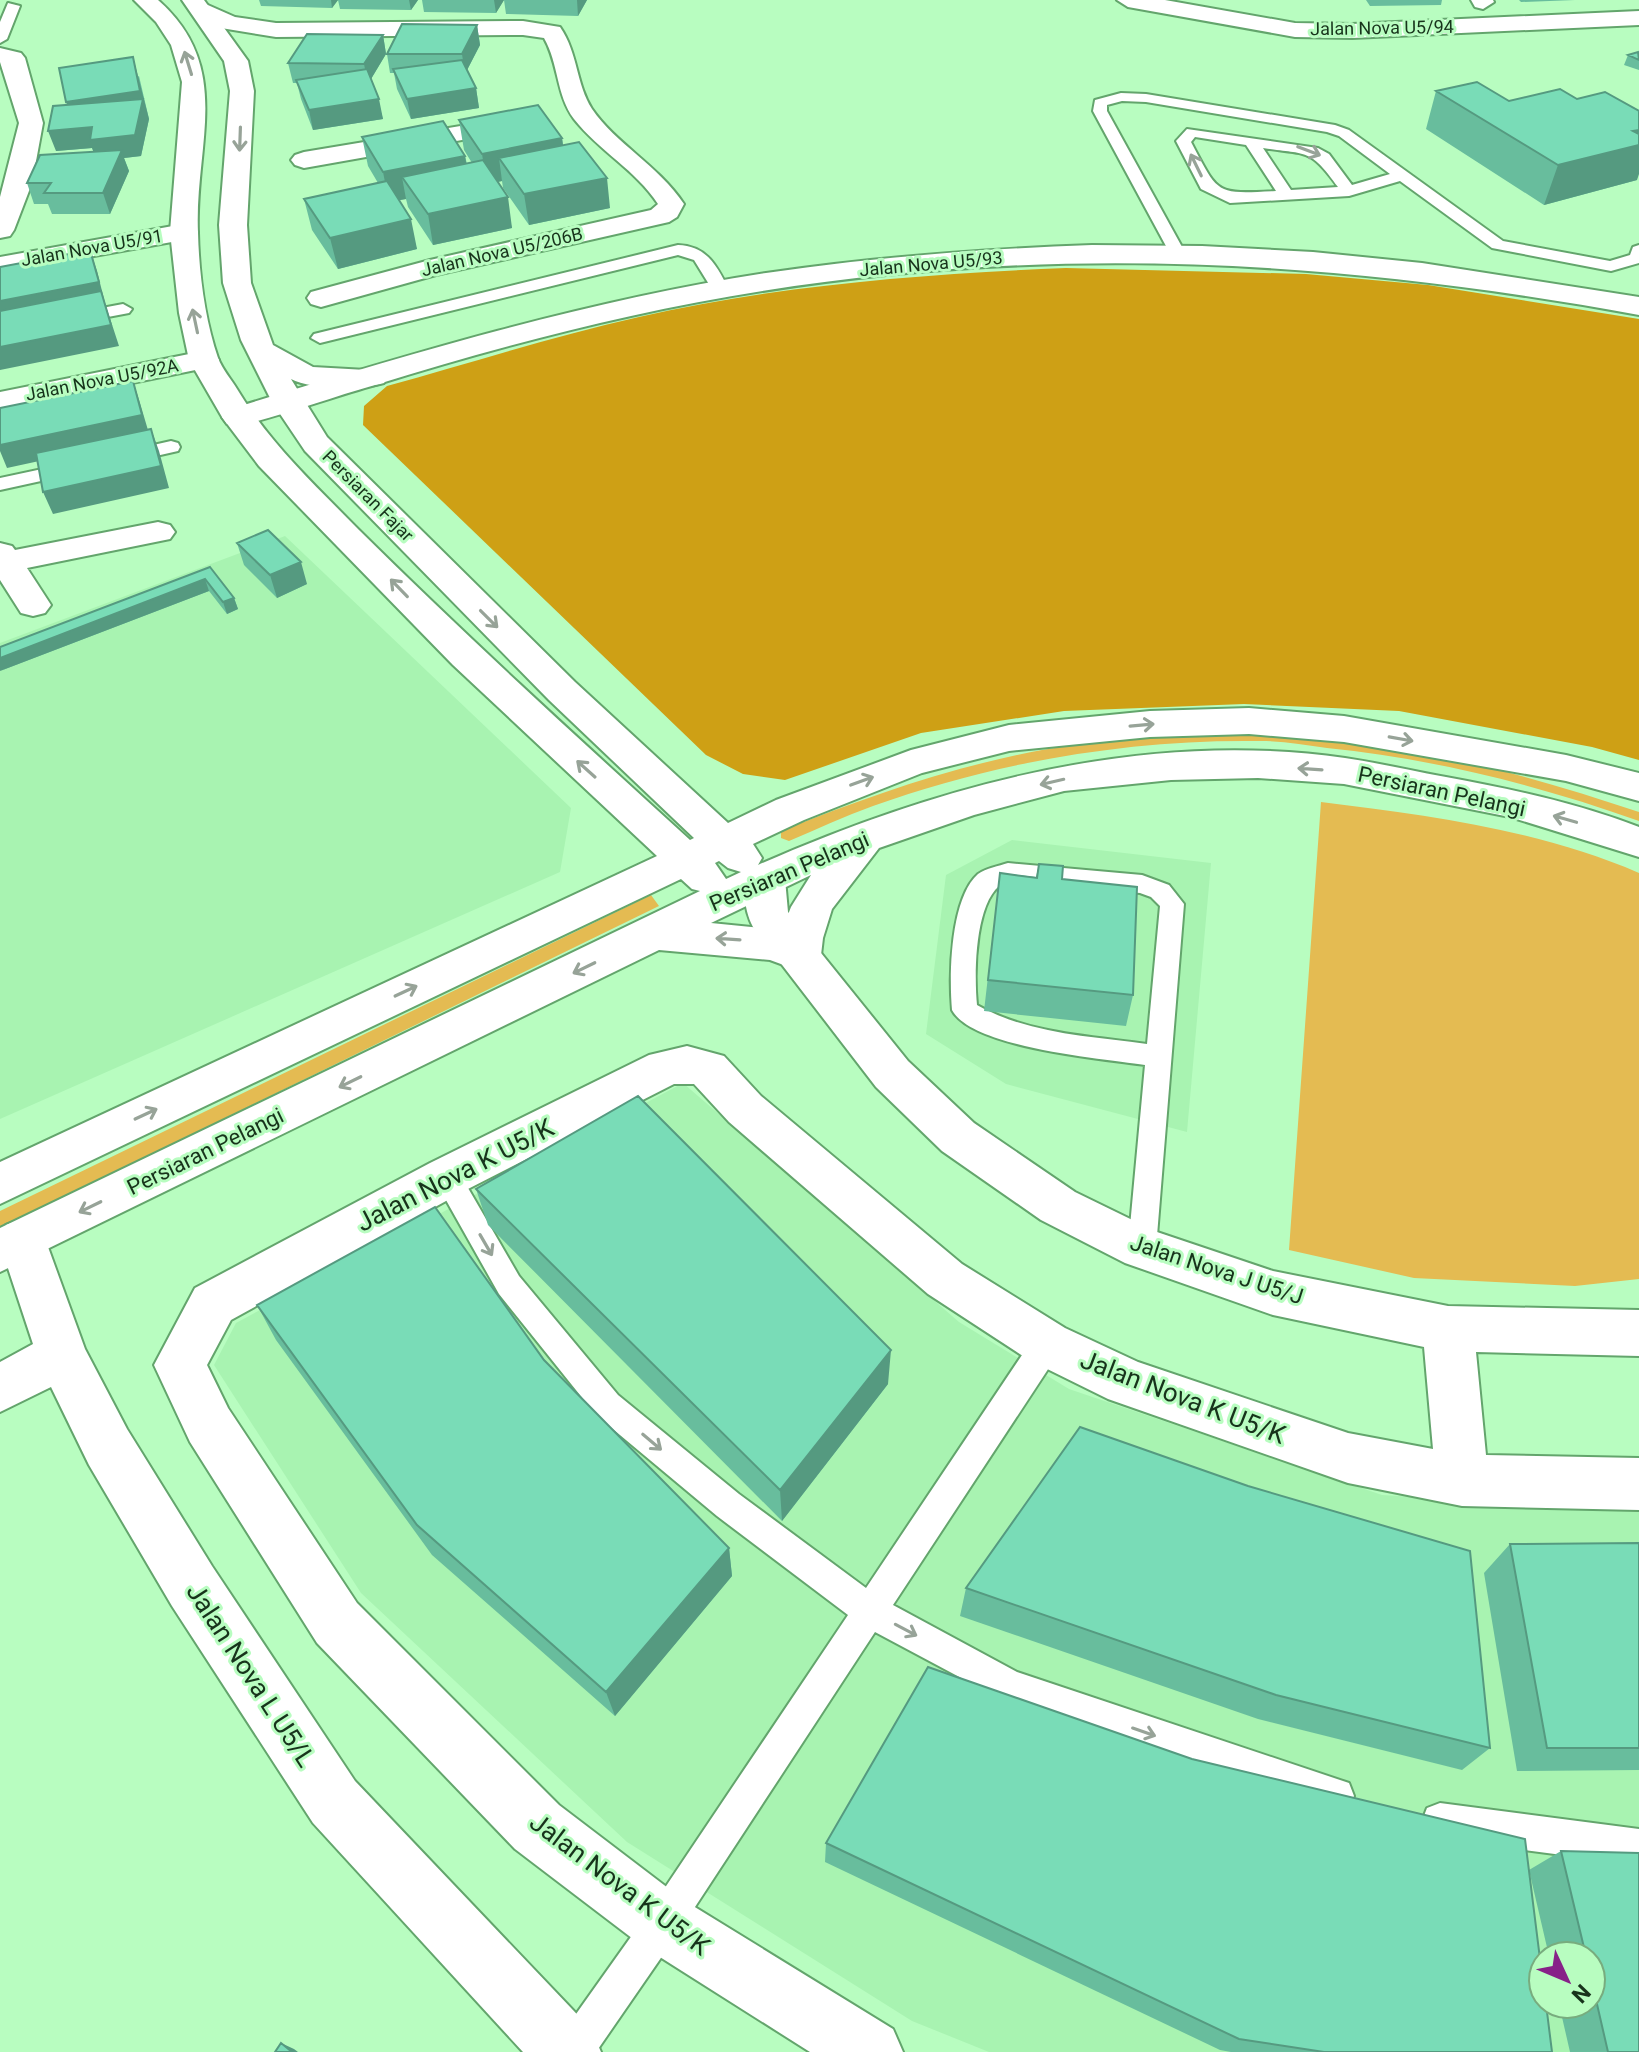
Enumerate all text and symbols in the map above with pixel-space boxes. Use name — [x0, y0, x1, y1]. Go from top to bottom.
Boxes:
street label: Jalan Nova U5/94 — [1310, 16, 1454, 39]
one-way arrow — [180, 51, 195, 77]
one-way arrow — [232, 125, 247, 152]
one-way arrow — [1296, 145, 1321, 159]
one-way arrow — [1187, 153, 1203, 177]
street label: Jalan Nova U5/206B — [419, 223, 585, 280]
street label: Jalan Nova U5/91 — [19, 225, 164, 270]
street label: Jalan Nova U5/93 — [859, 247, 1003, 280]
one-way arrow — [187, 309, 202, 335]
street label: Jalan Nova U5/92A — [24, 354, 180, 405]
street label: Persiaran Fajar — [319, 446, 418, 545]
one-way arrow — [390, 579, 409, 598]
one-way arrow — [479, 609, 498, 628]
one-way arrow — [1128, 717, 1155, 732]
one-way arrow — [1388, 732, 1413, 747]
one-way arrow — [576, 761, 596, 779]
one-way arrow — [1298, 761, 1324, 776]
street label: Persiaran Pelangi — [1356, 762, 1528, 821]
one-way arrow — [849, 772, 874, 787]
one-way arrow — [1039, 775, 1065, 790]
one-way arrow — [1553, 811, 1579, 826]
street label: Persiaran Pelangi — [706, 827, 873, 916]
one-way arrow — [715, 931, 742, 946]
one-way arrow — [572, 961, 596, 976]
one-way arrow — [394, 983, 418, 998]
one-way arrow — [338, 1074, 362, 1090]
street label: Persiaran Pelangi — [123, 1103, 287, 1200]
one-way arrow — [134, 1106, 158, 1121]
street label: Jalan Nova K U5/K — [351, 1112, 559, 1238]
one-way arrow — [79, 1200, 103, 1215]
street label: Jalan Nova J U5/J — [1127, 1230, 1307, 1309]
one-way arrow — [478, 1233, 494, 1256]
street label: Jalan Nova K U5/K — [1076, 1344, 1290, 1450]
one-way arrow — [642, 1433, 662, 1451]
street label: Jalan Nova L U5/L — [181, 1578, 321, 1772]
one-way arrow — [893, 1623, 917, 1639]
one-way arrow — [1131, 1725, 1156, 1740]
street label: Jalan Nova K U5/K — [524, 1807, 716, 1962]
north arrow — [1527, 1940, 1607, 2020]
text: N — [1567, 1979, 1595, 2008]

